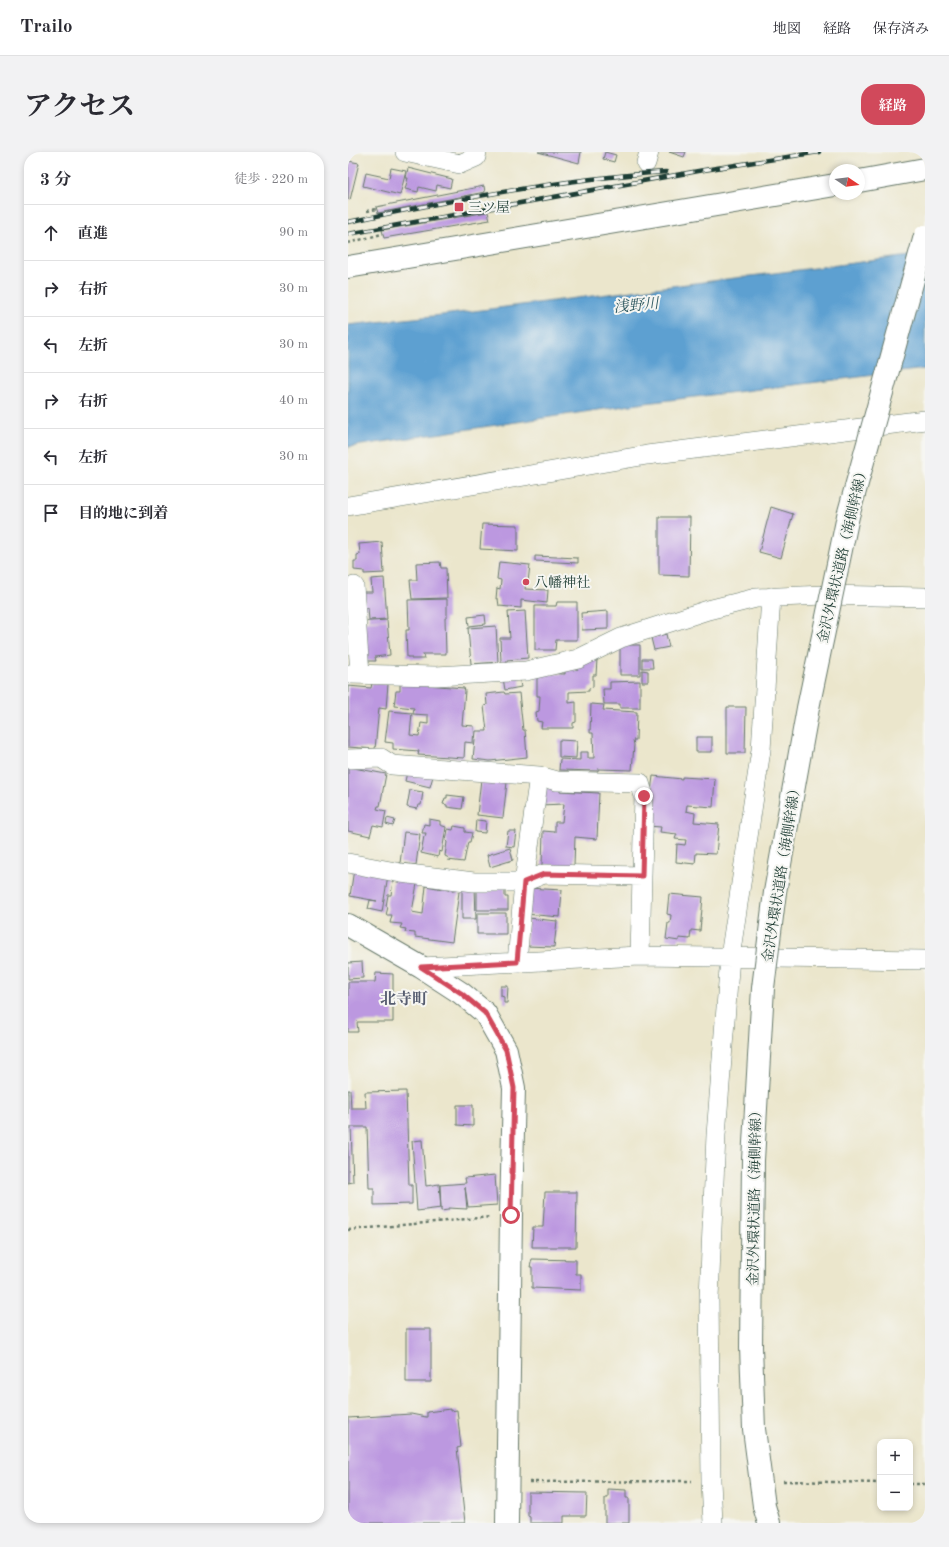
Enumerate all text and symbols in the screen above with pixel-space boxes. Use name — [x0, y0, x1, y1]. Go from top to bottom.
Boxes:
text: Trailo — [20, 18, 73, 37]
text: 地図 — [773, 22, 801, 36]
text: 経路 — [823, 22, 851, 36]
text: 保存済み — [873, 22, 929, 36]
button: 経路 — [861, 84, 925, 125]
text: アクセス — [24, 94, 135, 122]
north arrow — [829, 164, 865, 200]
text: 3 分 — [40, 172, 72, 189]
text: 徒歩 · 220 m — [234, 173, 308, 186]
place label: 三ツ屋 — [468, 200, 510, 215]
marker: 三ツ屋 — [453, 201, 465, 213]
icon: ahead — [40, 222, 62, 244]
text: 90 m — [279, 226, 308, 239]
text: 直進 — [78, 227, 108, 242]
icon: right — [40, 278, 62, 300]
text: 30 m — [279, 282, 308, 295]
text: 右折 — [78, 283, 108, 298]
water label: 浅野川 — [613, 295, 661, 316]
icon: left — [40, 334, 62, 356]
text: 30 m — [279, 338, 308, 351]
text: 左折 — [78, 339, 108, 354]
icon: right — [40, 390, 62, 412]
text: 40 m — [279, 394, 308, 407]
text: 右折 — [78, 395, 108, 410]
icon: left — [40, 446, 62, 468]
text: 30 m — [279, 450, 308, 463]
text: 左折 — [78, 451, 108, 466]
street label: 金沢外環状道路（海側幹線） — [815, 464, 870, 644]
icon: arrive — [40, 502, 62, 524]
text: 目的地に到着 — [78, 507, 168, 522]
place label: 八幡神社 — [534, 575, 590, 590]
marker: 八幡神社 — [521, 577, 531, 587]
street label: 金沢外環状道路（海側幹線） — [760, 781, 803, 963]
route end — [635, 787, 653, 805]
district label: 北寺町 — [380, 990, 428, 1008]
street label: 金沢外環状道路（海側幹線） — [745, 1104, 764, 1286]
route start — [502, 1206, 520, 1224]
map controls — [877, 1439, 913, 1511]
button: + — [877, 1439, 913, 1475]
button: − — [877, 1475, 913, 1511]

